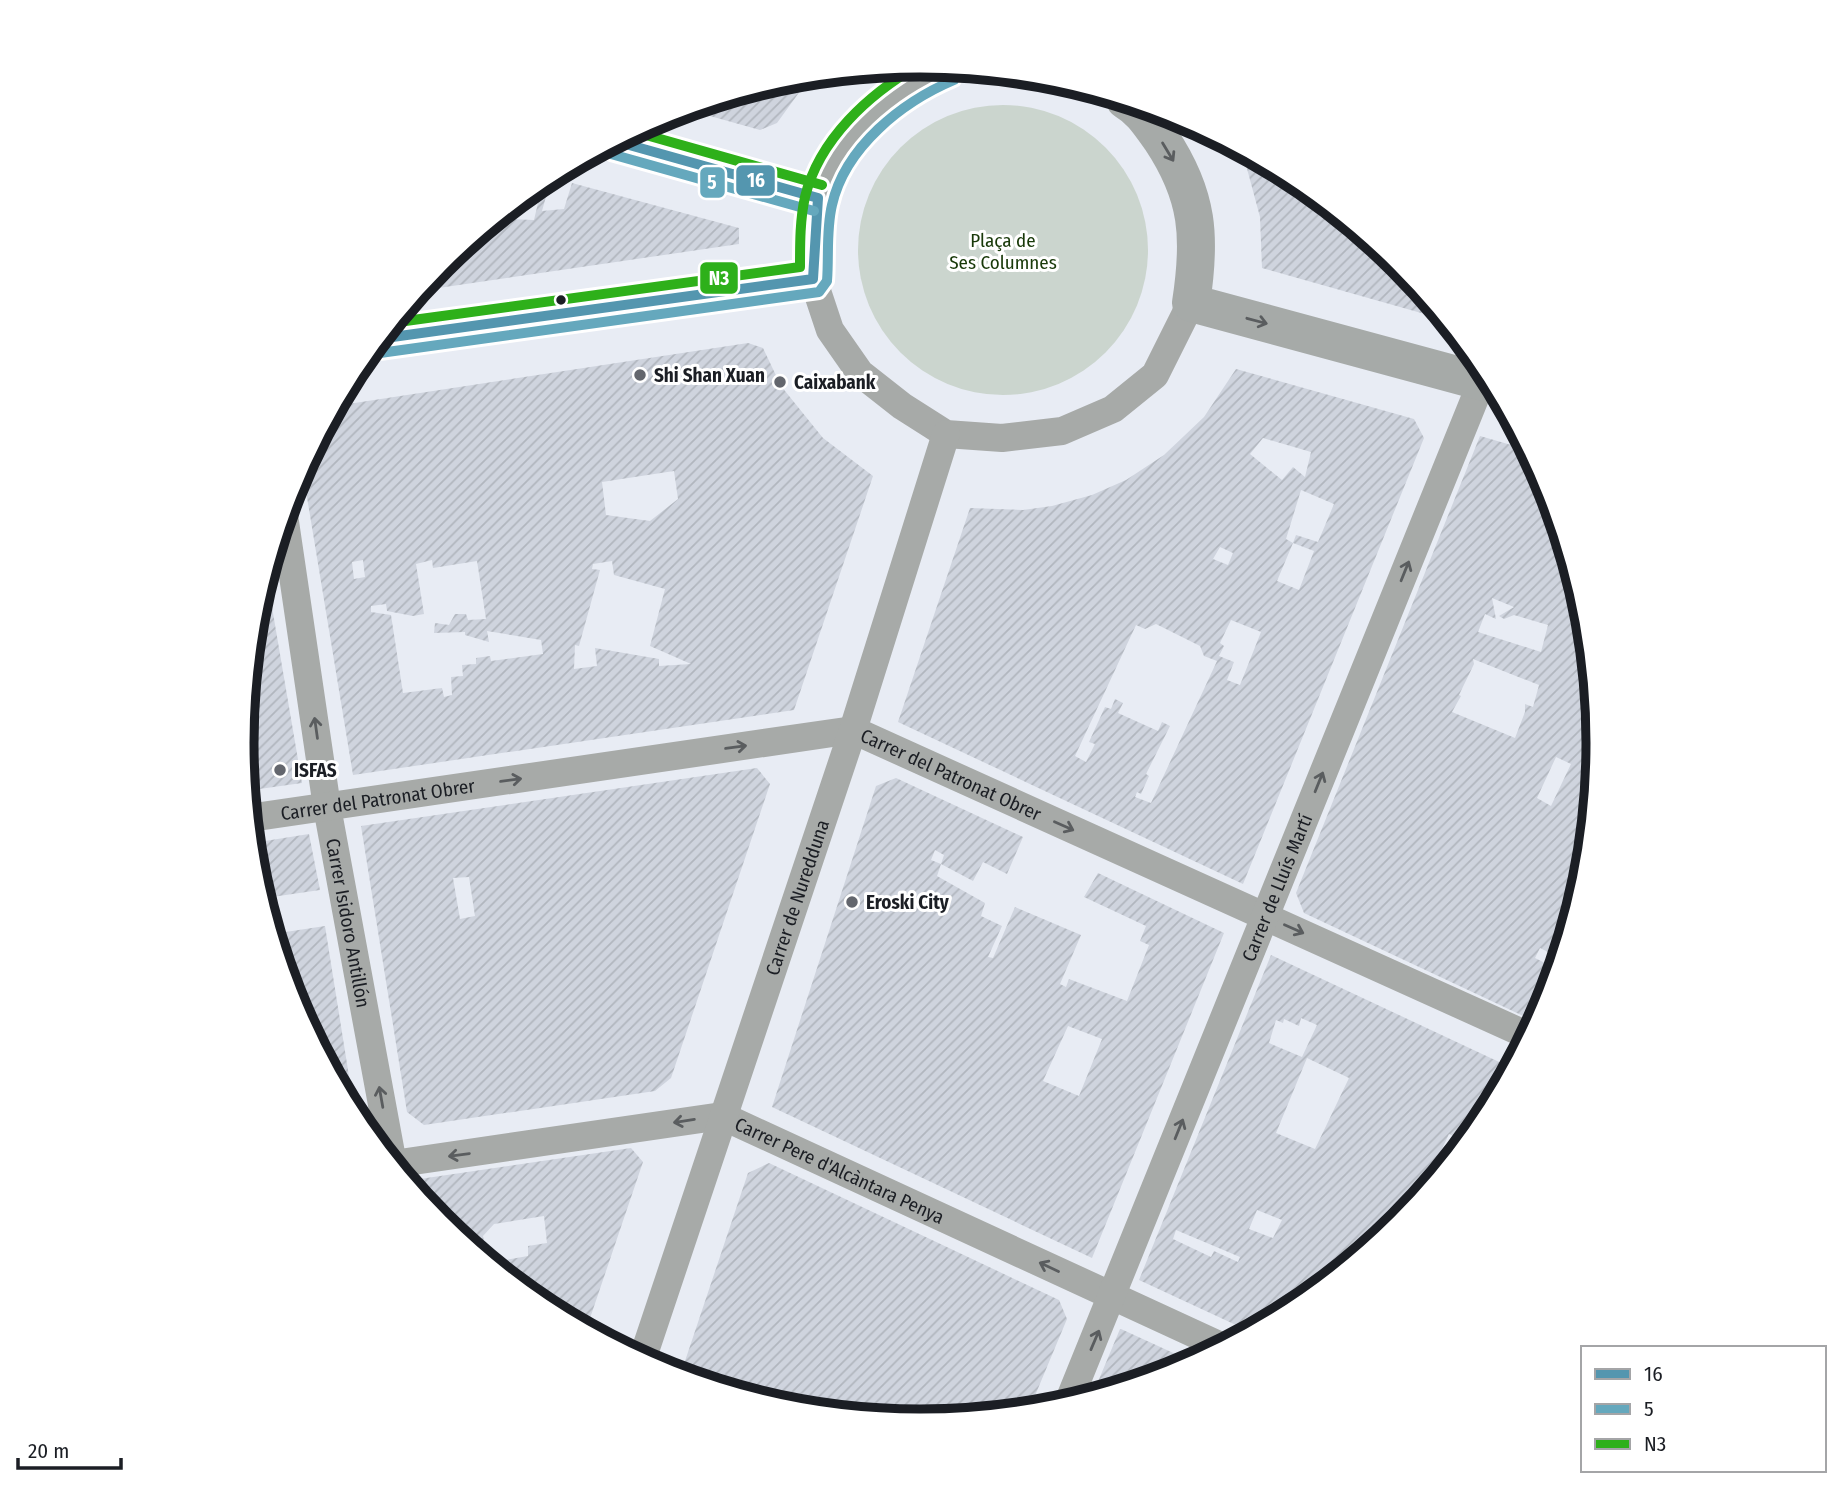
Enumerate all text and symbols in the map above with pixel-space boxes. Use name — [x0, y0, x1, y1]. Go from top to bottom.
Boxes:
one-way arrow — [1161, 141, 1175, 161]
line badge: 16 — [735, 164, 776, 197]
line badge: 5 — [699, 166, 726, 199]
text: 16 — [747, 169, 765, 192]
text: 5 — [707, 171, 717, 194]
park label: Plaça de Ses Columnes — [949, 229, 1057, 274]
line badge: N3 — [699, 261, 739, 295]
text: N3 — [709, 267, 729, 290]
unlabelled marker — [554, 293, 568, 307]
one-way arrow — [1245, 315, 1268, 328]
place label: Shi Shan Xuan — [654, 364, 765, 387]
marker: Shi Shan Xuan — [632, 367, 648, 383]
place label: Caixabank — [794, 371, 876, 394]
marker: Caixabank — [772, 374, 788, 390]
one-way arrow — [1399, 561, 1412, 582]
one-way arrow — [309, 717, 322, 740]
street label: Carrer del Patronat Obrer — [857, 724, 1045, 825]
one-way arrow — [724, 740, 747, 753]
place label: ISFAS — [294, 759, 337, 782]
marker: ISFAS — [272, 762, 288, 778]
one-way arrow — [1313, 771, 1326, 793]
one-way arrow — [499, 773, 522, 786]
street label: Carrer del Patronat Obrer — [279, 774, 477, 825]
street label: Carrer de Lluís Martí — [1237, 810, 1317, 965]
street label: Carrer de Nuredduna — [760, 816, 834, 978]
one-way arrow — [1053, 820, 1074, 833]
street label: Carrer Isidoro Antillón — [322, 836, 375, 1009]
place label: Eroski City — [866, 891, 950, 914]
marker: Eroski City — [844, 894, 860, 910]
one-way arrow — [1282, 923, 1304, 936]
one-way arrow — [374, 1086, 387, 1109]
street label: Carrer Pere d'Alcàntara Penya — [731, 1112, 948, 1228]
one-way arrow — [673, 1115, 696, 1128]
one-way arrow — [1174, 1119, 1187, 1141]
one-way arrow — [448, 1148, 471, 1161]
one-way arrow — [1039, 1260, 1060, 1274]
one-way arrow — [1089, 1330, 1102, 1352]
legend — [1581, 1346, 1826, 1472]
text: 16 — [1644, 1361, 1663, 1387]
text: 5 — [1644, 1396, 1654, 1422]
scale bar — [18, 1426, 121, 1470]
text: N3 — [1644, 1431, 1666, 1457]
text: 20 m — [28, 1438, 69, 1464]

